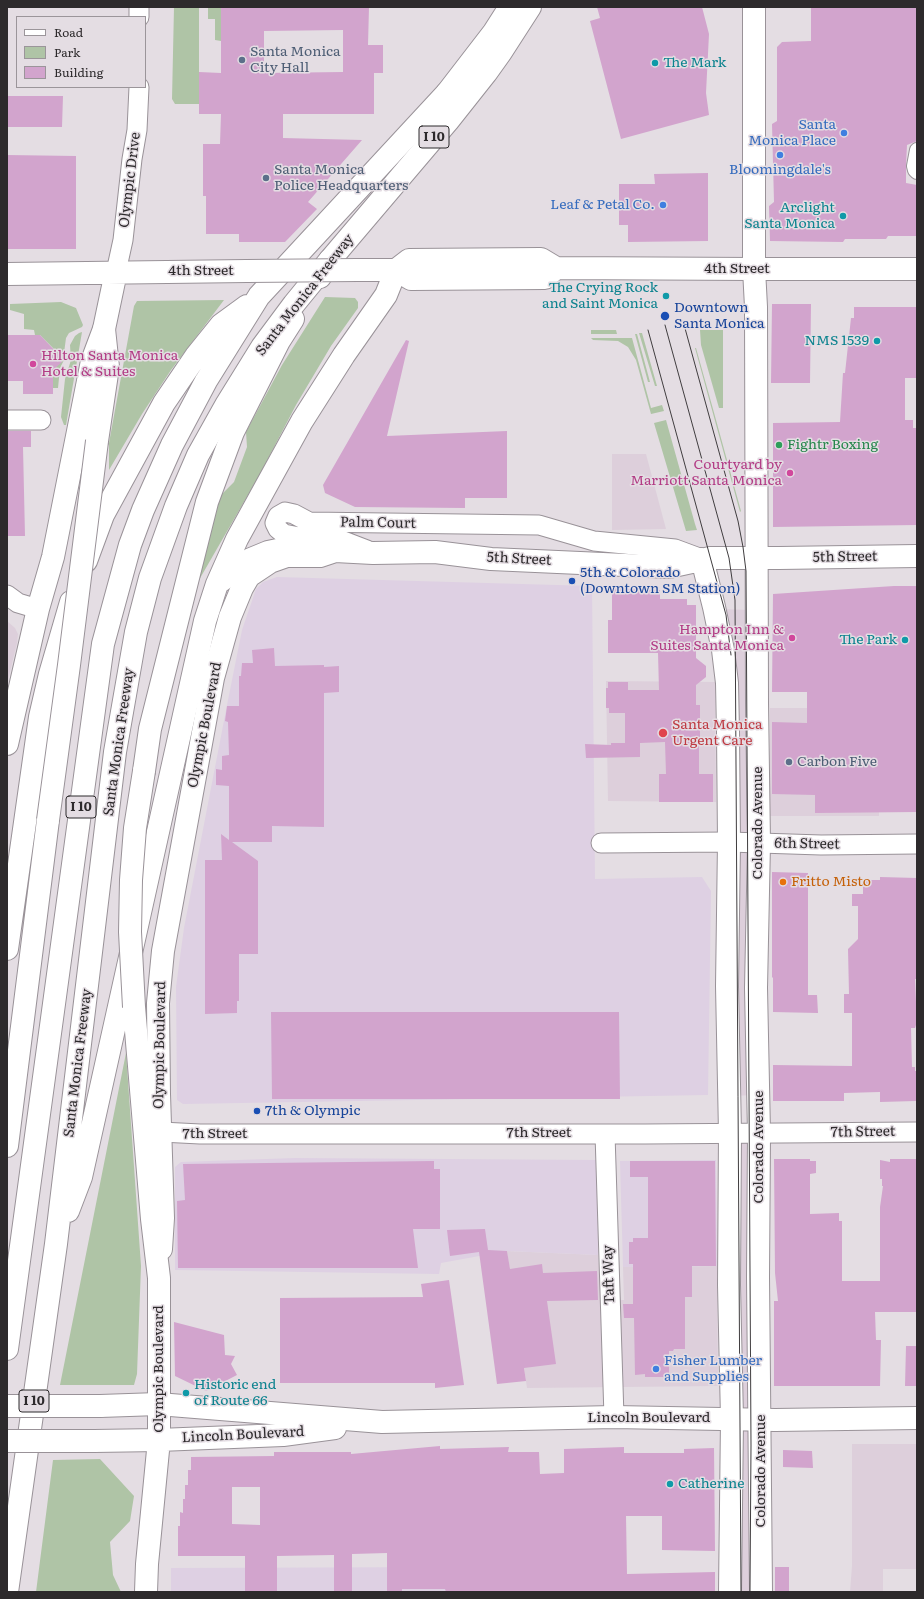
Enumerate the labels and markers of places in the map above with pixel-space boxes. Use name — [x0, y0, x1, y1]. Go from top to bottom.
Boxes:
place label: Santa Monica City Hall — [250, 44, 341, 76]
marker: Santa Monica City Hall — [237, 55, 247, 65]
place label: The Mark — [663, 55, 726, 71]
marker: The Mark — [650, 58, 660, 68]
place label: Santa Monica Place — [748, 117, 836, 150]
marker: Santa Monica Place — [839, 128, 849, 138]
marker: Bloomingdale's — [775, 150, 785, 160]
place label: Santa Monica Police Headquarters — [274, 162, 408, 194]
place label: Bloomingdale's — [729, 162, 831, 178]
marker: Santa Monica Police Headquarters — [261, 173, 271, 183]
place label: Leaf & Petal Co. — [550, 197, 655, 213]
marker: Leaf & Petal Co. — [658, 200, 668, 210]
place label: Arclight Santa Monica — [744, 200, 835, 232]
marker: Arclight Santa Monica — [838, 211, 848, 221]
place label: The Crying Rock and Saint Monica — [542, 280, 658, 312]
marker: The Crying Rock and Saint Monica — [661, 291, 671, 301]
place label: Downtown Santa Monica — [674, 300, 765, 332]
marker: Downtown Santa Monica — [659, 310, 671, 322]
place label: NMS 1539 — [805, 333, 869, 349]
marker: NMS 1539 — [872, 336, 882, 346]
place label: Hilton Santa Monica Hotel & Suites — [41, 348, 178, 380]
marker: Hilton Santa Monica Hotel & Suites — [28, 359, 38, 369]
place label: Fightr Boxing — [787, 437, 878, 453]
marker: Fightr Boxing — [774, 440, 784, 450]
place label: Courtyard by Marriott Santa Monica — [630, 457, 782, 490]
marker: Courtyard by Marriott Santa Monica — [785, 468, 795, 478]
place label: 5th & Colorado (Downtown SM Station) — [580, 565, 740, 598]
marker: 5th & Colorado (Downtown SM Station) — [567, 576, 577, 586]
place label: Hampton Inn & Suites Santa Monica — [650, 622, 784, 654]
place label: The Park — [839, 632, 897, 648]
marker: Hampton Inn & Suites Santa Monica — [787, 633, 797, 643]
marker: The Park — [900, 635, 910, 645]
place label: Santa Monica Urgent Care — [672, 717, 763, 750]
marker: Santa Monica Urgent Care — [657, 727, 669, 739]
place label: Carbon Five — [797, 754, 877, 770]
marker: Carbon Five — [784, 757, 794, 767]
place label: Fritto Misto — [791, 874, 871, 890]
marker: Fritto Misto — [778, 877, 788, 887]
place label: 7th & Olympic — [265, 1103, 360, 1119]
marker: 7th & Olympic — [252, 1106, 262, 1116]
place label: Fisher Lumber and Supplies — [664, 1353, 762, 1386]
marker: Fisher Lumber and Supplies — [651, 1364, 661, 1374]
place label: Historic end of Route 66 — [194, 1377, 276, 1410]
marker: Historic end of Route 66 — [181, 1388, 191, 1398]
place label: Catherine — [678, 1476, 744, 1492]
marker: Catherine — [665, 1479, 675, 1489]

